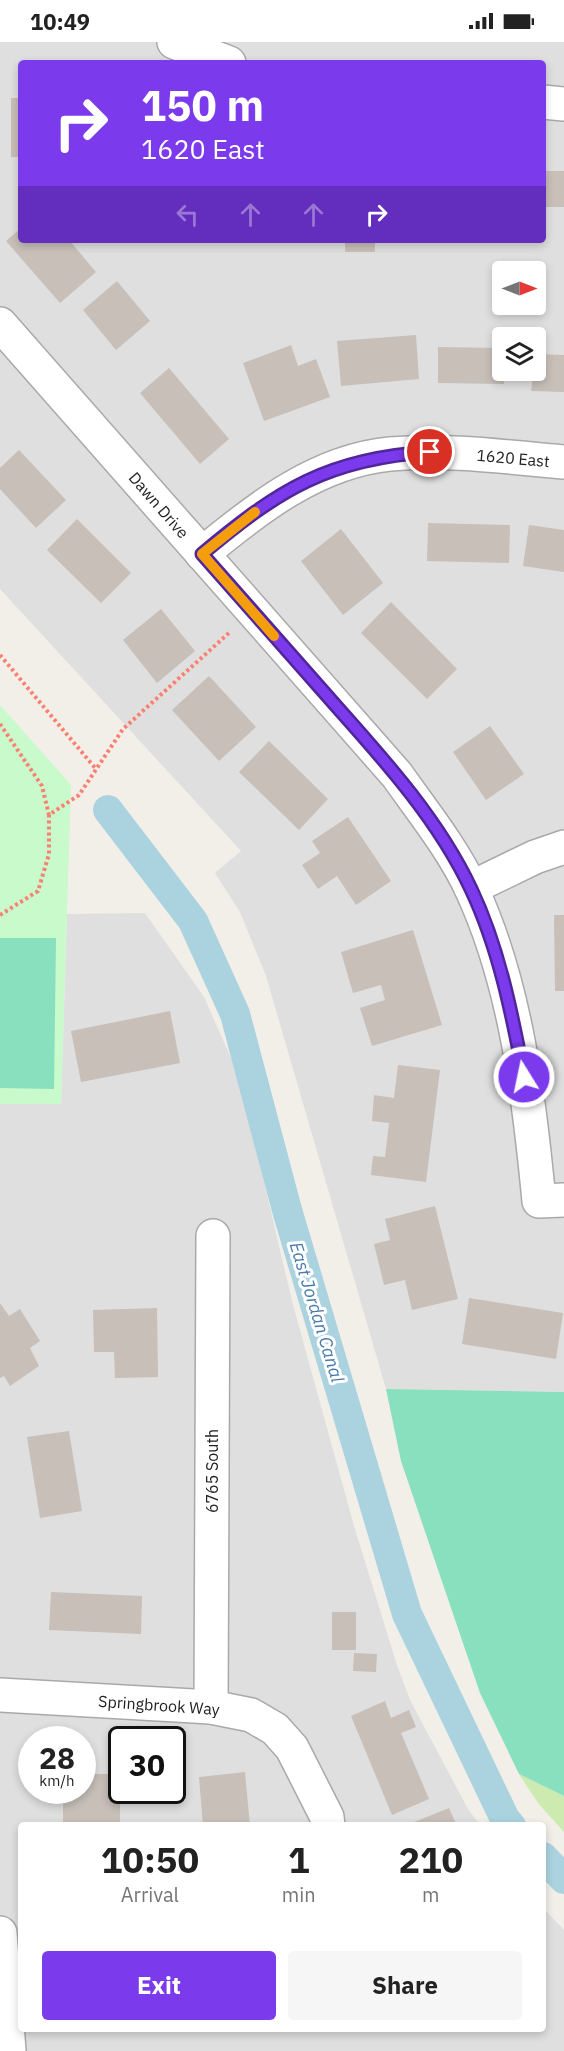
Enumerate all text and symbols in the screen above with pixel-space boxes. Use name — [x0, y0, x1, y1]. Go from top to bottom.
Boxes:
text: 10:49 — [30, 7, 90, 36]
text: 150 m — [141, 78, 264, 133]
icon: right — [42, 84, 120, 162]
text: 1620 East — [141, 131, 265, 166]
icon: left — [171, 198, 204, 231]
icon: ahead — [234, 198, 267, 231]
icon: ahead — [297, 198, 330, 231]
icon: right — [360, 198, 393, 231]
north arrow — [492, 261, 546, 315]
map controls — [492, 261, 546, 381]
button: layers — [492, 327, 546, 381]
pin — [404, 426, 455, 477]
icon: arrive — [413, 435, 446, 468]
street label: 1620 East — [476, 445, 550, 471]
street label: Dawn Drive — [125, 468, 193, 542]
position arrow — [492, 1045, 556, 1109]
water label: East Jordan Canal — [285, 1239, 349, 1385]
street label: 6765 South — [202, 1429, 222, 1513]
street label: Springbrook Way — [98, 1691, 220, 1719]
speed limit sign: 30 — [108, 1726, 186, 1804]
text: 28 — [39, 1738, 75, 1777]
text: km/h — [39, 1771, 75, 1790]
text: 10:50 — [101, 1836, 199, 1883]
text: 1 — [288, 1836, 310, 1883]
text: 210 — [398, 1836, 463, 1883]
text: Arrival — [121, 1881, 179, 1908]
text: min — [282, 1881, 316, 1908]
text: m — [422, 1881, 440, 1908]
button: Exit — [42, 1951, 276, 2020]
button: Share — [288, 1951, 522, 2020]

